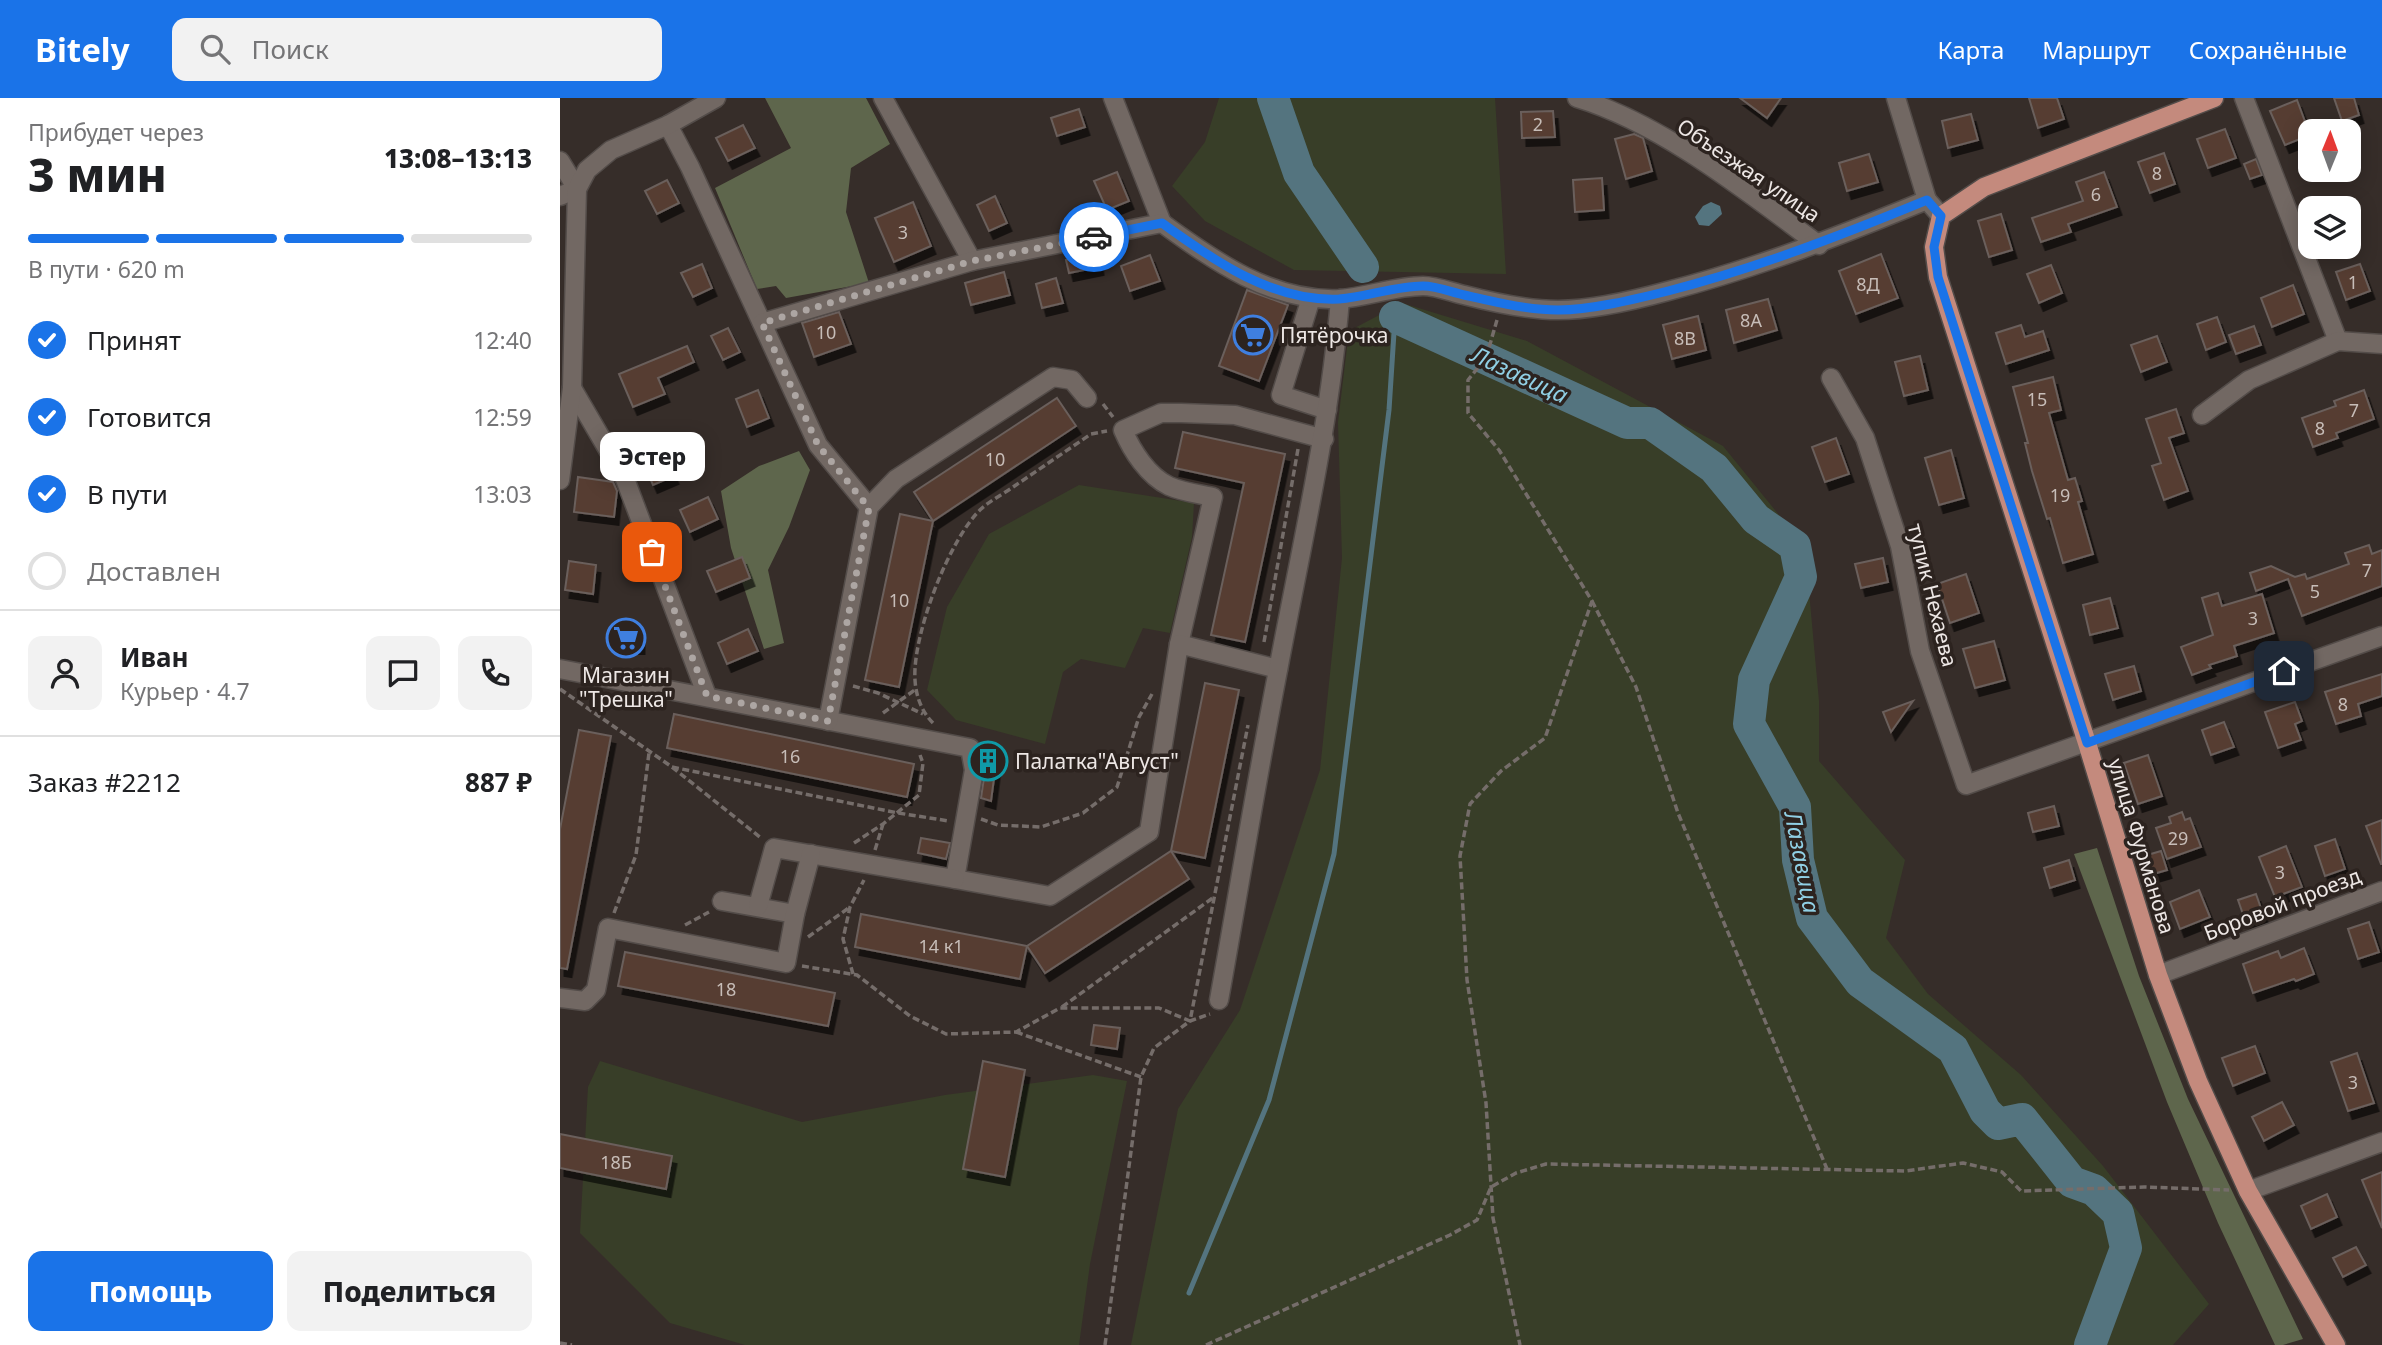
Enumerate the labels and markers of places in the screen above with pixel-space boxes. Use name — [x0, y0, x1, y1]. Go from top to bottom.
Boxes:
supermarket icon: Пятёрочка — [1232, 314, 1274, 356]
place label: Пятёрочка — [1280, 321, 1388, 349]
callout: Эстер — [600, 433, 704, 482]
pin — [622, 522, 682, 582]
supermarket icon: Магазин "Трешка" — [605, 617, 647, 659]
pin — [2254, 641, 2314, 701]
place label: Магазин "Трешка" — [579, 661, 673, 713]
building icon: Палатка"Август" — [967, 740, 1009, 782]
place label: Палатка"Август" — [1015, 747, 1179, 775]

